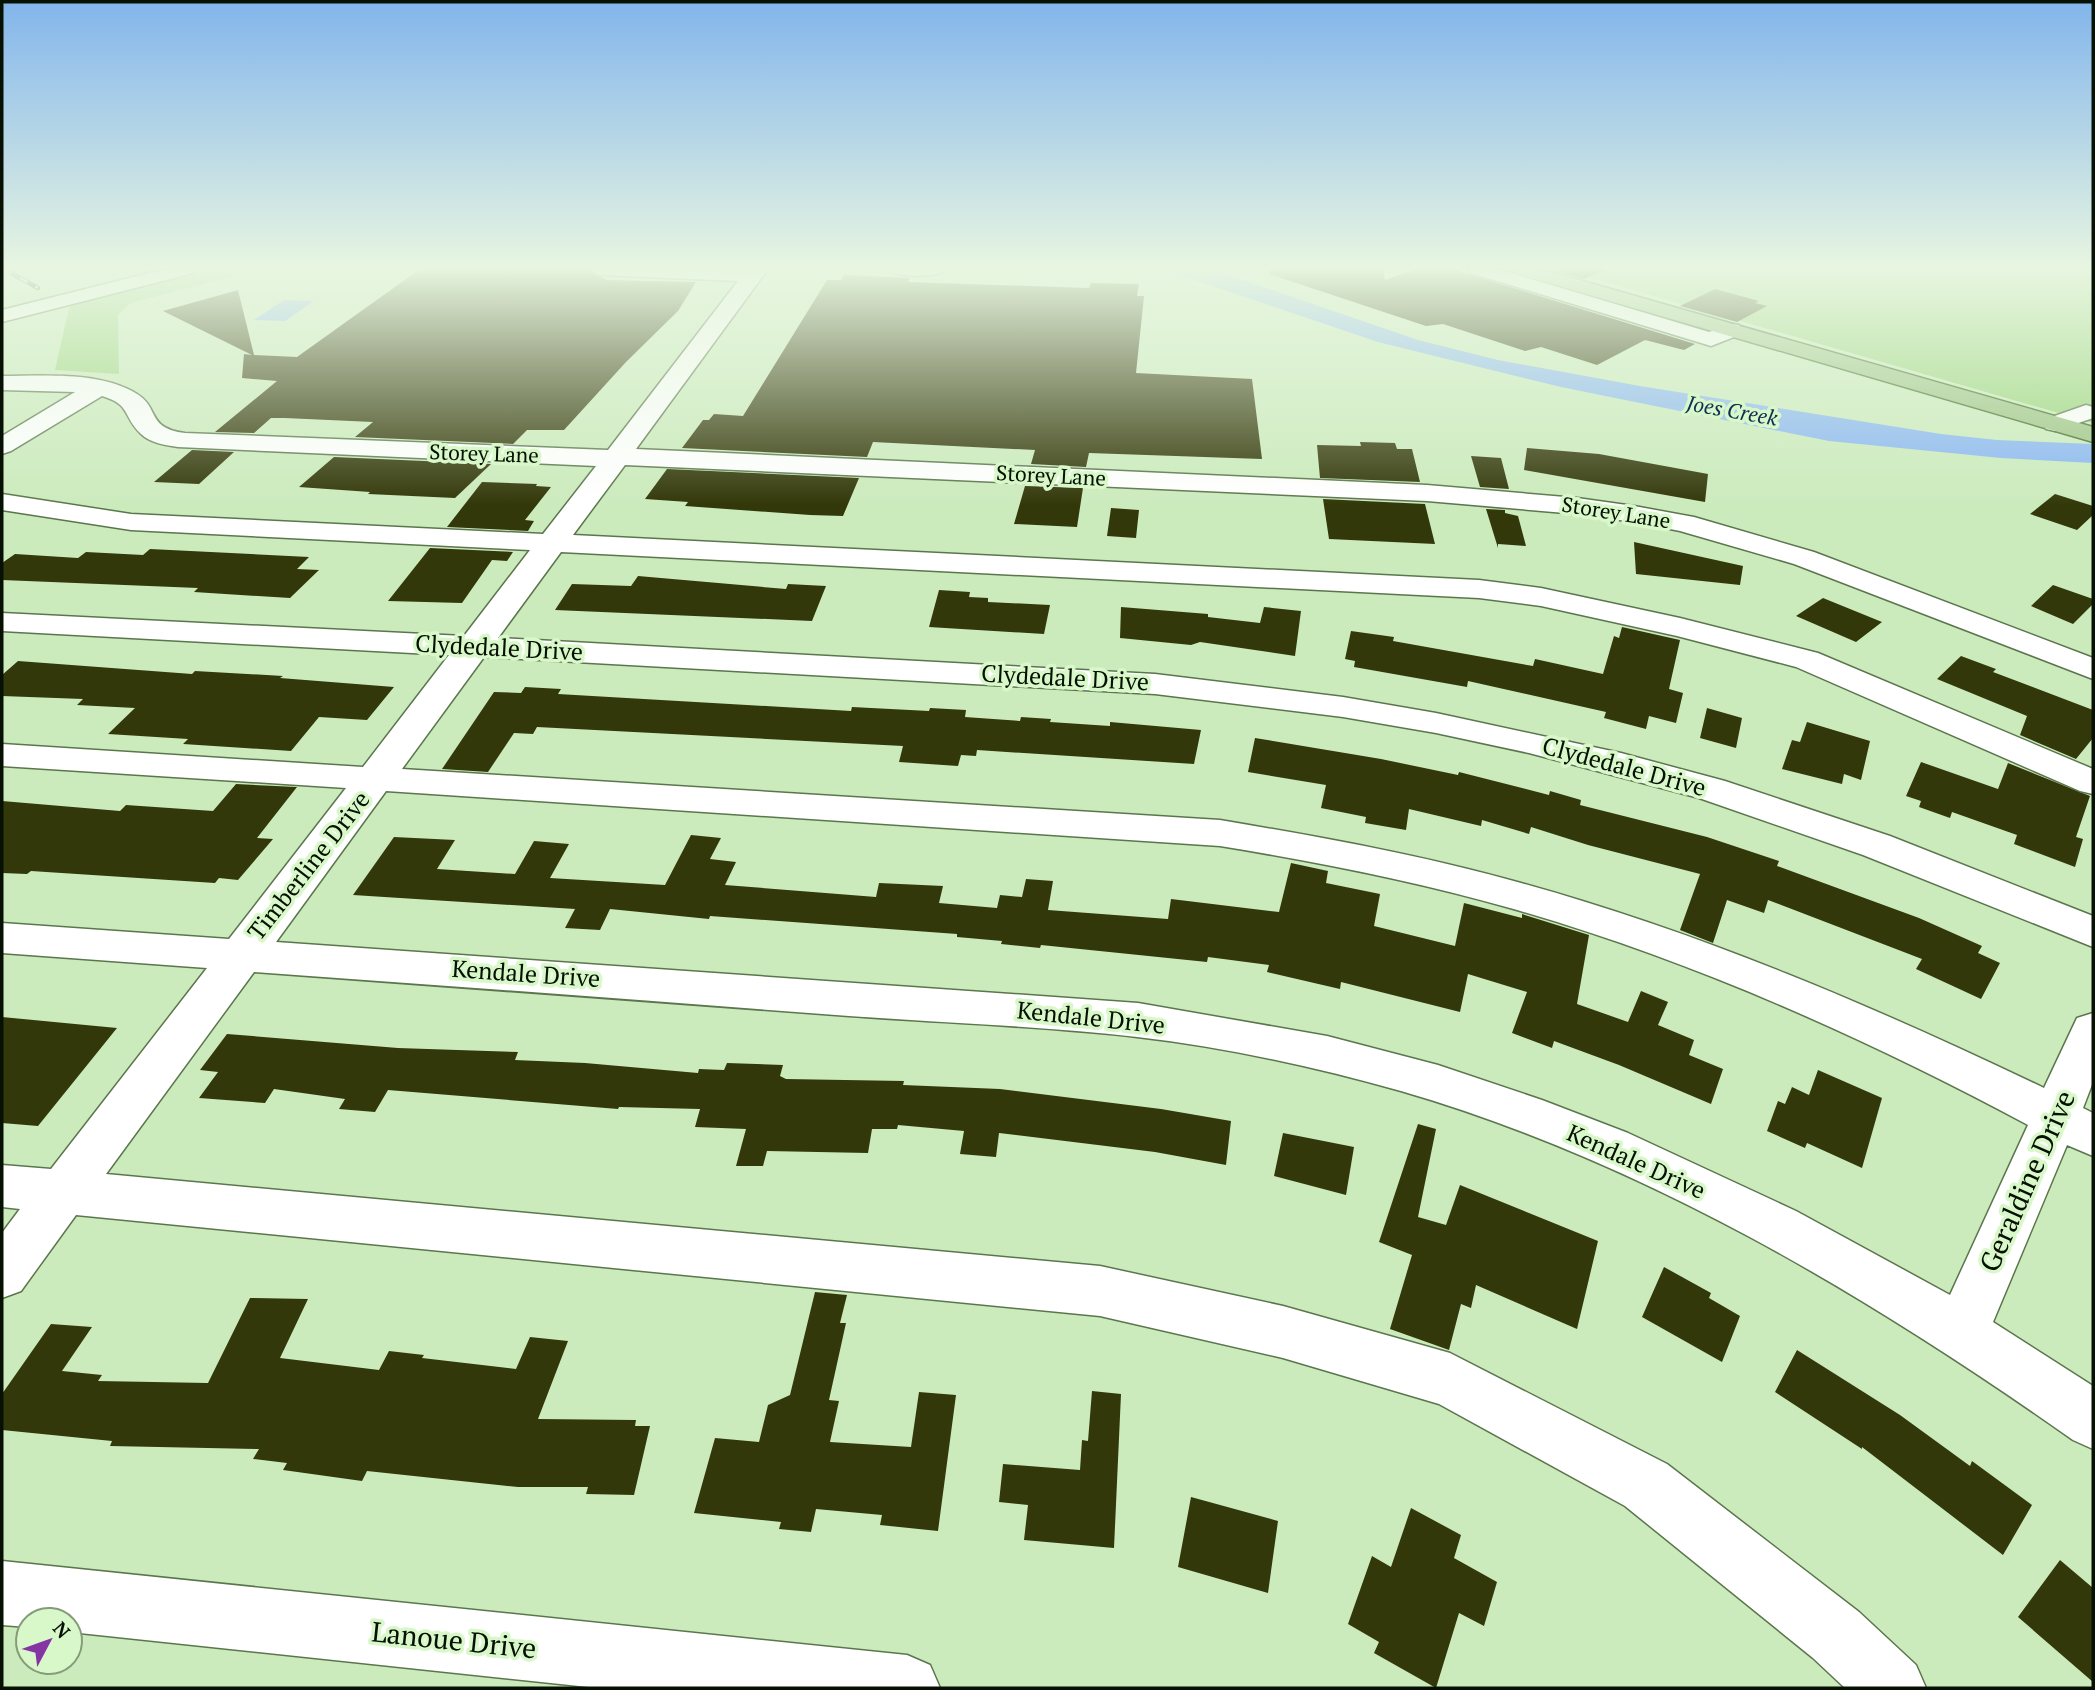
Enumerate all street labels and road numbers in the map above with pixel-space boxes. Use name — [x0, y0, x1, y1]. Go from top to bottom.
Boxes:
street label: Storey Lane — [429, 437, 539, 469]
street label: Storey Lane — [995, 458, 1107, 492]
street label: Storey Lane — [1560, 490, 1673, 534]
street label: Clydedale Drive — [414, 627, 584, 667]
street label: Clydedale Drive — [980, 657, 1150, 697]
street label: Clydedale Drive — [1539, 729, 1710, 803]
street label: Timberline Drive — [240, 784, 377, 947]
street label: Kendale Drive — [451, 952, 601, 994]
street label: Kendale Drive — [1016, 993, 1167, 1041]
street label: Geraldine Drive — [1970, 1084, 2083, 1277]
street label: Kendale Drive — [1562, 1116, 1711, 1206]
street label: Lanoue Drive — [370, 1612, 538, 1667]

